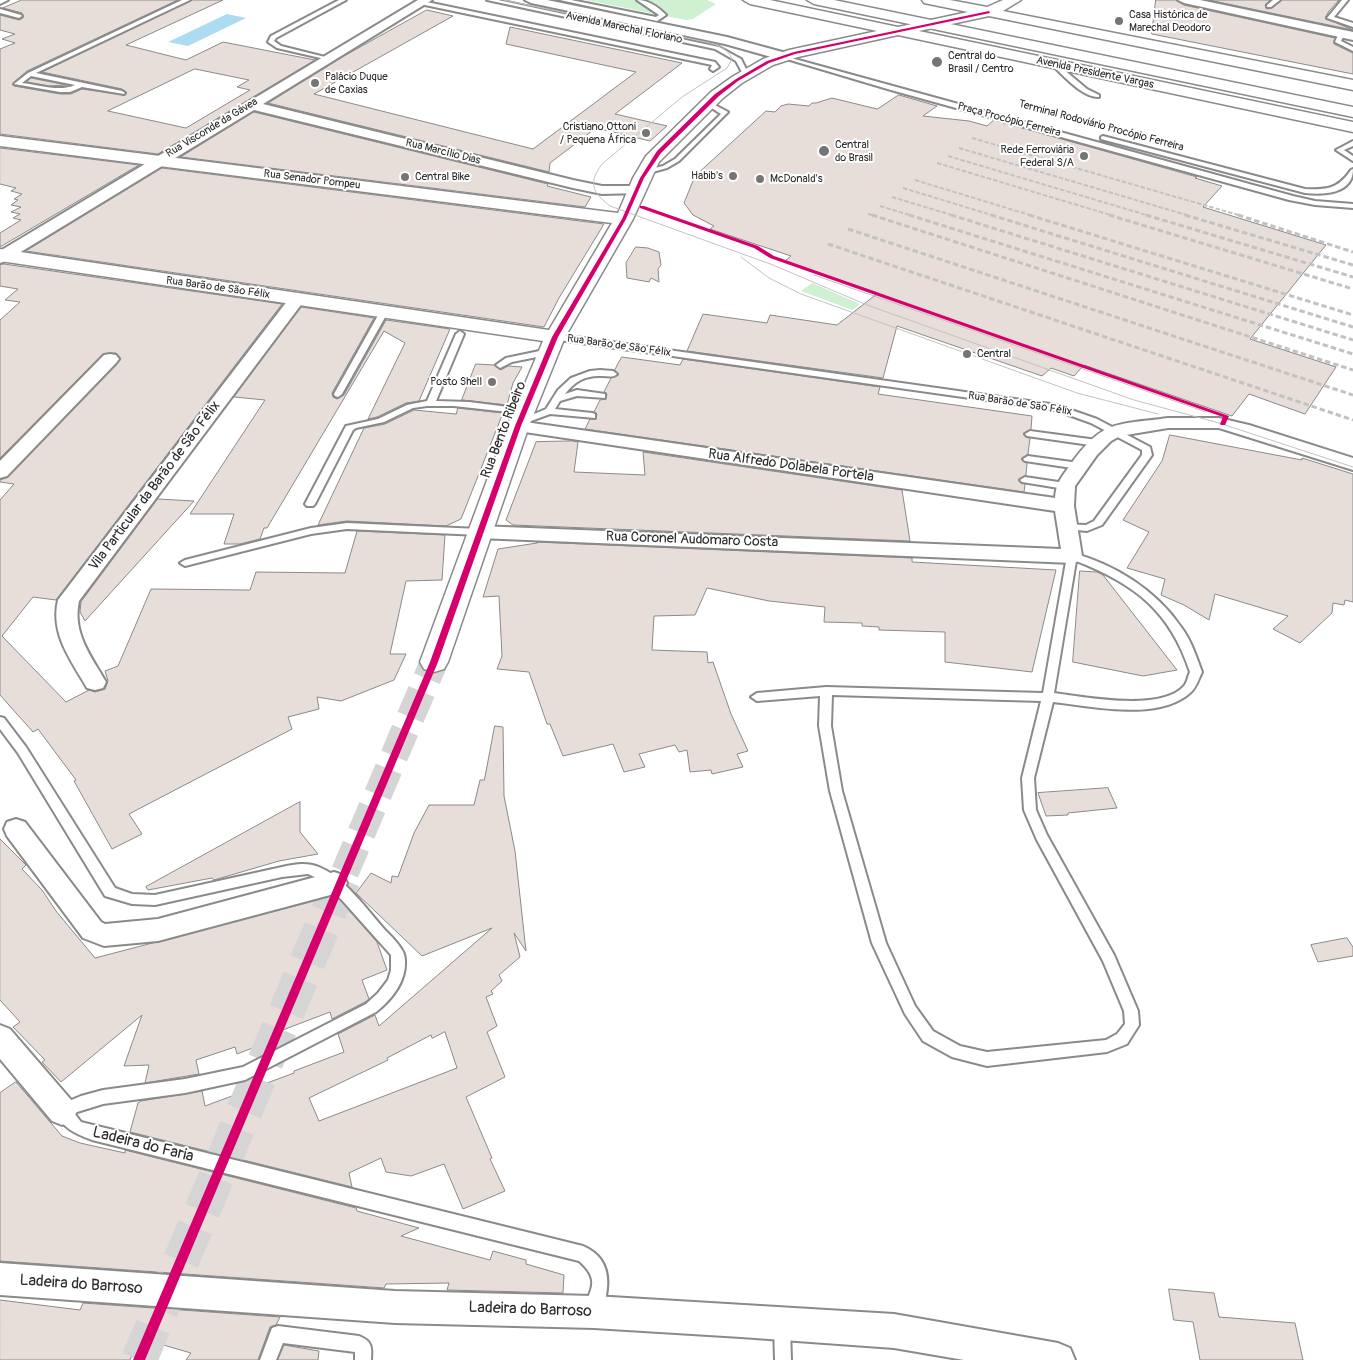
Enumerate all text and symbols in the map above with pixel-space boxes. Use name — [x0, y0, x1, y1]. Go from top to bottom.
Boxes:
place label: Casa Histórica de Marechal Deodoro — [1129, 8, 1211, 34]
street label: Avenida Marechal Floriano — [564, 9, 684, 47]
marker: Casa Histórica de Marechal Deodoro — [1113, 15, 1125, 27]
place label: Central do Brasil / Centro — [948, 49, 1014, 75]
street label: Avenida Presidente Vargas — [1035, 54, 1155, 92]
marker: Central do Brasil / Centro — [930, 55, 944, 69]
place label: Palácio Duque de Caxias — [325, 70, 388, 96]
marker: Palácio Duque de Caxias — [309, 77, 321, 89]
street label: Rua Visconde da Gávea — [164, 95, 260, 161]
street label: Terminal Rodoviário Procópio Ferreira — [1017, 98, 1185, 154]
street label: Praça Procópio Ferreira — [956, 100, 1062, 140]
place label: Cristiano Ottoni / Pequena África — [560, 120, 636, 146]
marker: Cristiano Ottoni / Pequena África — [640, 127, 652, 139]
street label: Rua Marcílio Dias — [404, 136, 482, 168]
place label: Central do Brasil — [835, 138, 873, 164]
place label: Rede Ferroviária Federal S/A — [1001, 143, 1074, 169]
marker: Central do Brasil — [817, 144, 831, 158]
marker: Rede Ferroviária Federal S/A — [1078, 150, 1090, 162]
street label: Rua Senador Pompeu — [263, 168, 361, 192]
place label: Habib's — [691, 169, 723, 183]
place label: Central Bike — [415, 170, 470, 184]
marker: Habib's — [727, 170, 739, 182]
marker: Central Bike — [399, 171, 411, 183]
place label: McDonald's — [770, 172, 823, 186]
marker: McDonald's — [754, 173, 766, 185]
street label: Rua Barão de São Félix — [165, 274, 271, 302]
street label: Rua Barão de São Félix — [566, 332, 672, 360]
place label: Central — [977, 347, 1011, 361]
marker: Central — [961, 348, 973, 360]
place label: Posto Shell — [430, 375, 482, 389]
marker: Posto Shell — [486, 376, 498, 388]
street label: Rua Bento Ribeiro — [478, 379, 530, 481]
street label: Rua Barão de São Félix — [967, 389, 1073, 419]
street label: Vila Particular da Barão de São Félix — [86, 398, 224, 574]
street label: Rua Alfredo Dolabela Portela — [707, 446, 875, 486]
street label: Rua Coronel Audomaro Costa — [606, 529, 778, 551]
street label: Ladeira do Faria — [90, 1123, 196, 1167]
street label: Ladeira do Barroso — [19, 1271, 143, 1299]
street label: Ladeira do Barroso — [468, 1298, 592, 1322]

